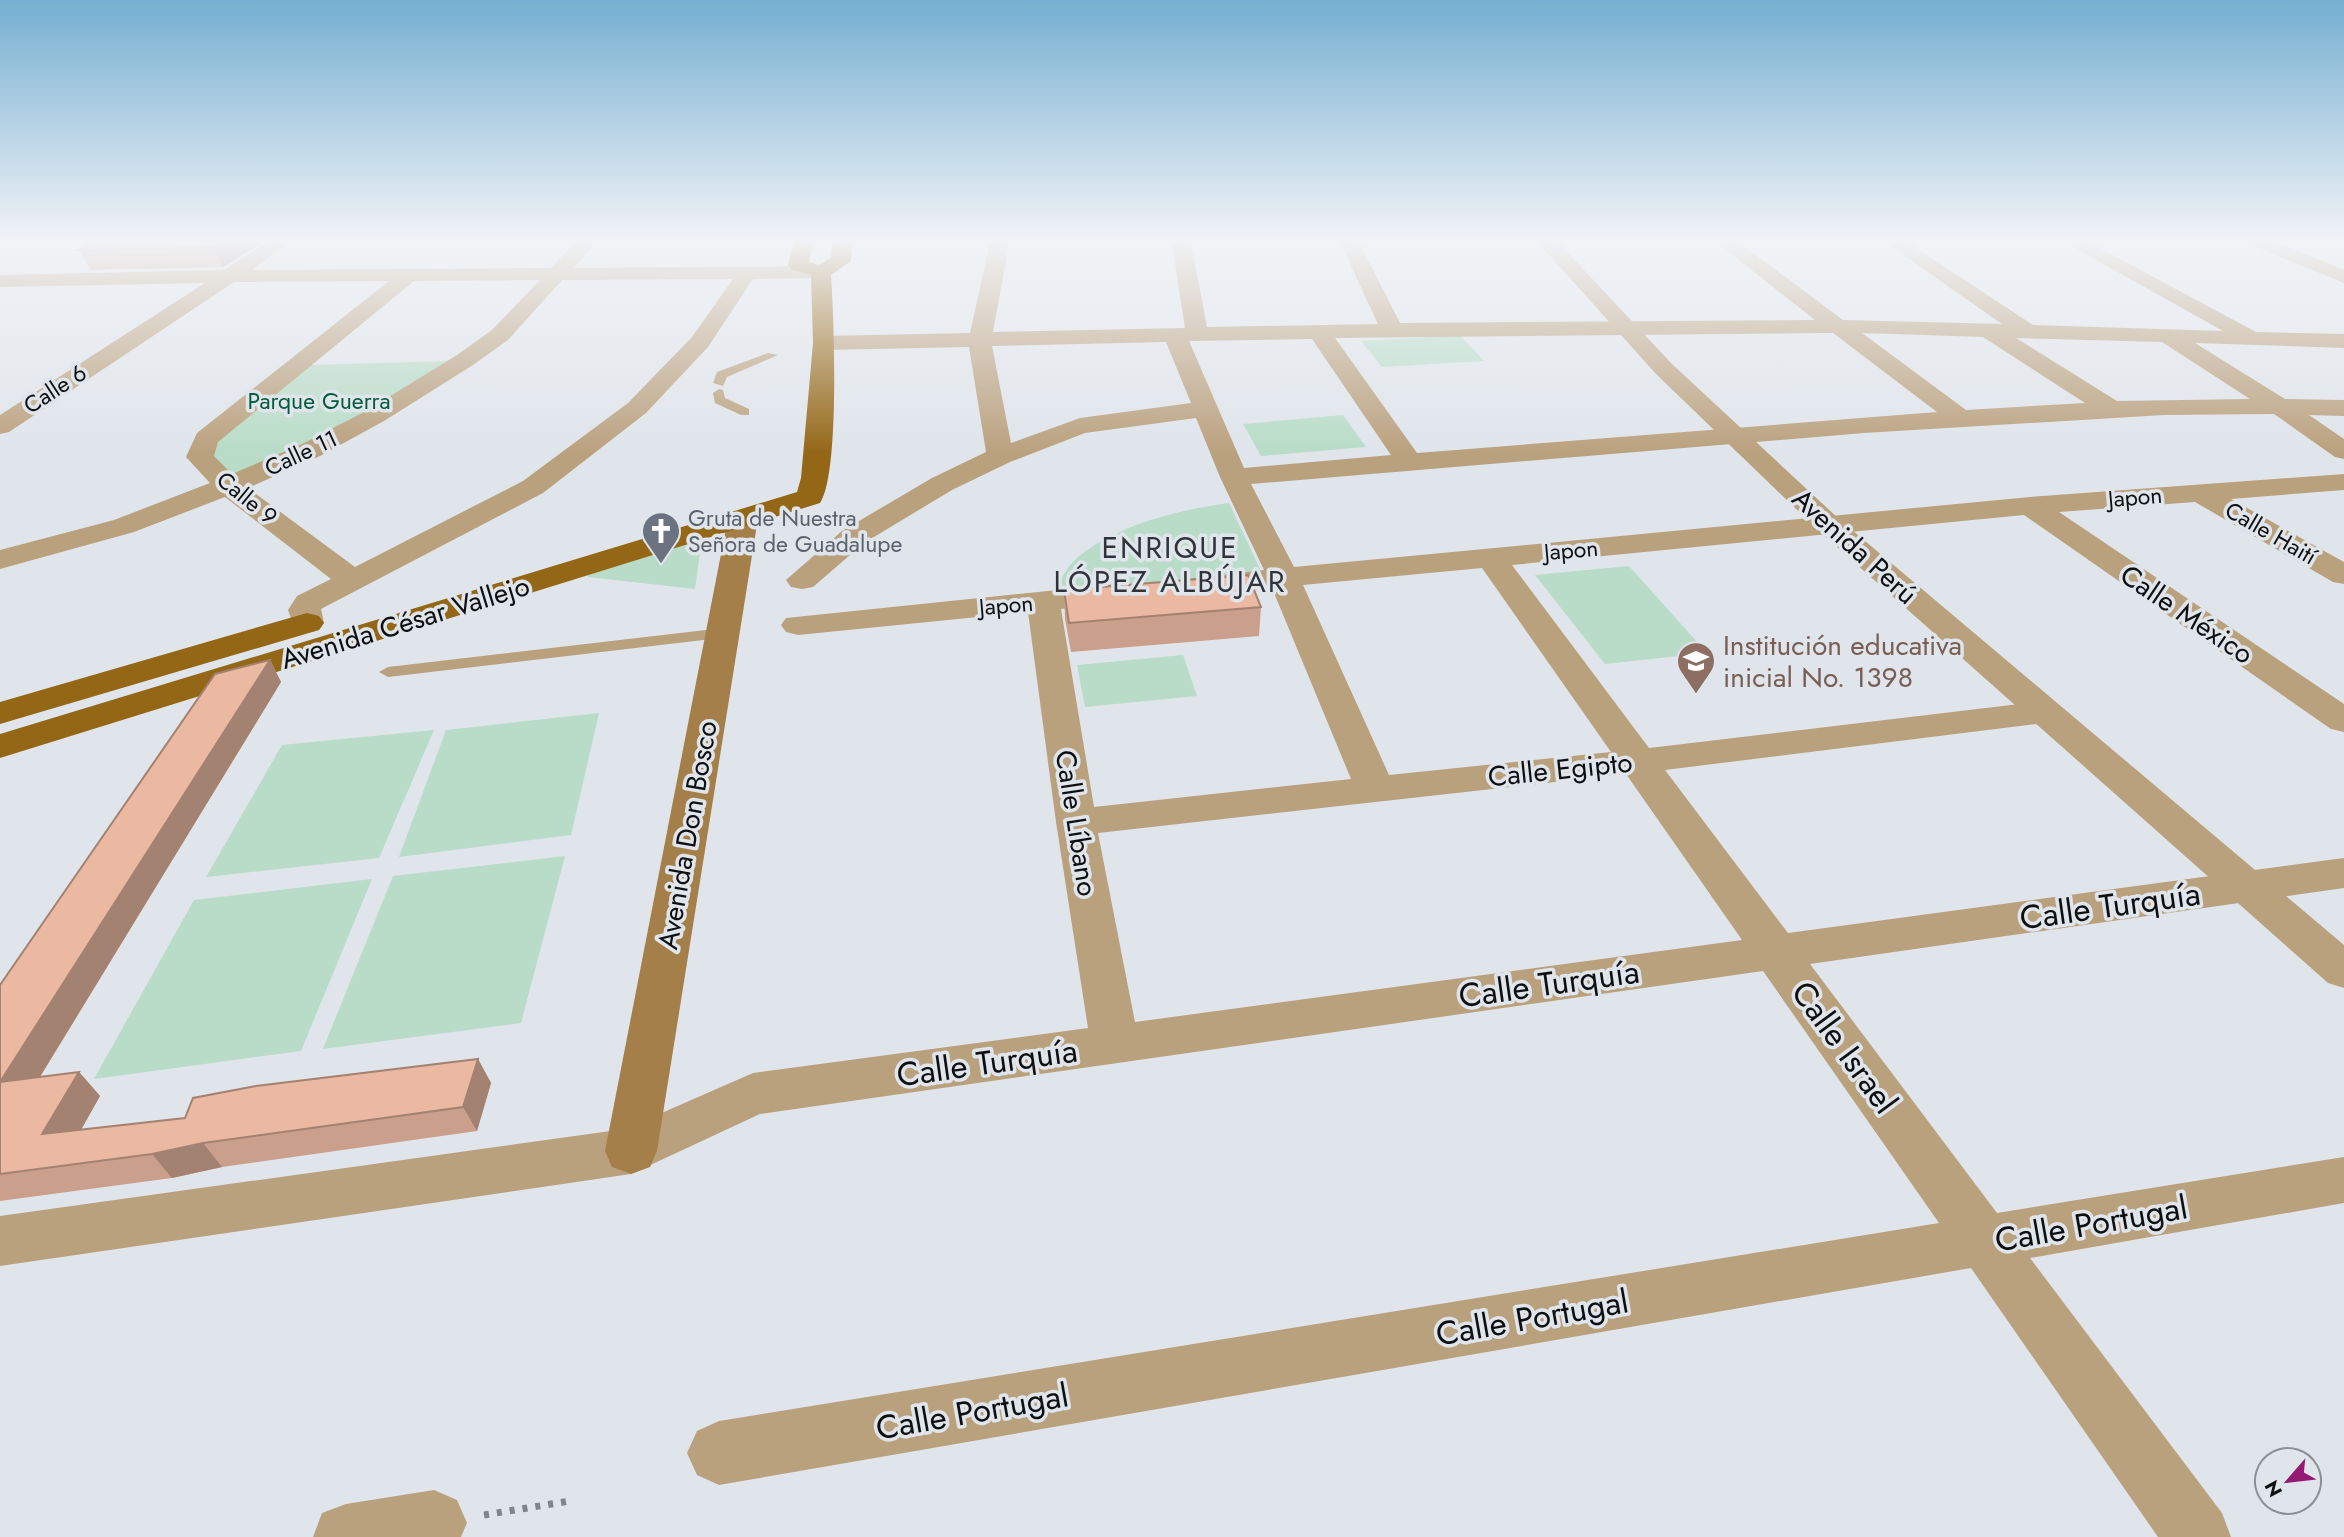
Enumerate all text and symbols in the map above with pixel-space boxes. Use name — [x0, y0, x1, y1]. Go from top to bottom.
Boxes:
street label: Calle 6 — [17, 356, 93, 422]
park label: Parque Guerra — [247, 384, 391, 418]
street label: Calle 11 — [259, 421, 343, 485]
street label: Calle 9 — [209, 463, 285, 533]
street label: Japon — [2103, 478, 2164, 517]
street label: Avenida Perú — [1783, 479, 1927, 614]
street label: Calle Haití — [2219, 493, 2324, 574]
place label: Gruta de Nuestra Señora de Guadalupe — [688, 501, 902, 561]
church icon: Gruta de Nuestra Señora de Guadalupe — [640, 510, 682, 565]
district label: ENRIQUE LÓPEZ ALBÚJAR — [1053, 526, 1287, 603]
street label: Japon — [1539, 531, 1600, 570]
street label: Calle México — [2112, 555, 2262, 674]
street label: Avenida César Vallejo — [276, 565, 535, 680]
street label: Japon — [974, 586, 1035, 625]
place label: Institución educativa inicial No. 1398 — [1723, 625, 1962, 698]
school or university icon: Institución educativa inicial No. 1398 — [1675, 640, 1717, 695]
street label: Avenida Don Bosco — [647, 718, 728, 953]
street label: Calle Egipto — [1486, 742, 1634, 797]
street label: Calle Líbano — [1045, 747, 1108, 899]
street label: Calle Turquía — [2017, 870, 2203, 941]
street label: Calle Turquía — [1456, 948, 1642, 1019]
street label: Calle Israel — [1780, 971, 1909, 1123]
street label: Calle Turquía — [894, 1027, 1080, 1098]
street label: Calle Portugal — [1991, 1183, 2191, 1264]
street label: Calle Portugal — [1432, 1277, 1632, 1358]
street label: Calle Portugal — [872, 1371, 1072, 1452]
north arrow — [2253, 1446, 2323, 1516]
text: N — [2258, 1476, 2289, 1502]

